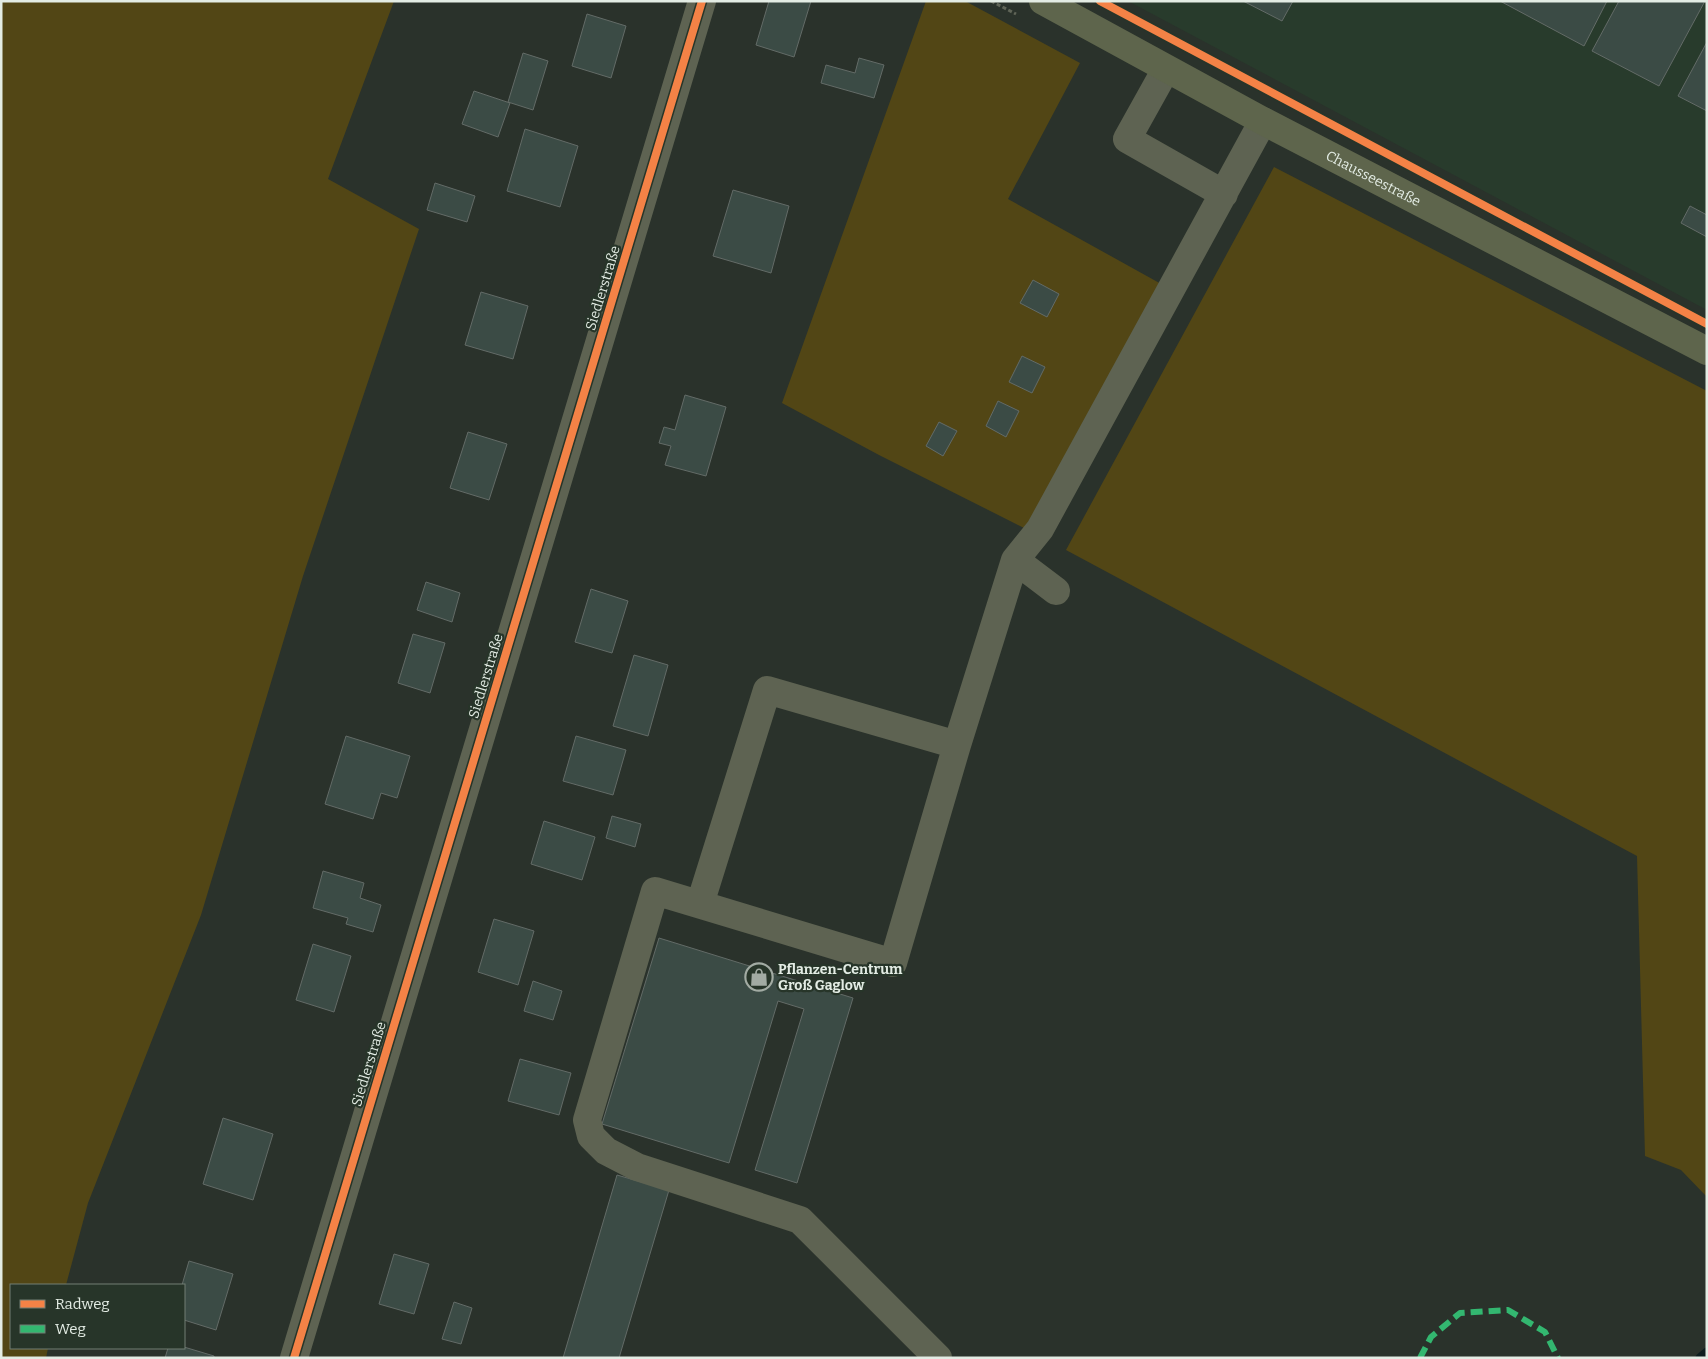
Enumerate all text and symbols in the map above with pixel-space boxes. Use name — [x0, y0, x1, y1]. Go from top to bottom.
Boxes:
street label: Chausseestraße — [1323, 147, 1424, 210]
street label: Siedlerstraße — [582, 244, 624, 332]
street label: Siedlerstraße — [465, 632, 507, 720]
place label: Pflanzen-Centrum Groß Gaglow — [778, 961, 903, 994]
shop icon: Pflanzen-Centrum Groß Gaglow — [744, 962, 774, 992]
street label: Siedlerstraße — [348, 1020, 390, 1108]
legend — [10, 1284, 185, 1349]
text: Radweg — [55, 1295, 110, 1313]
text: Weg — [55, 1320, 86, 1338]

